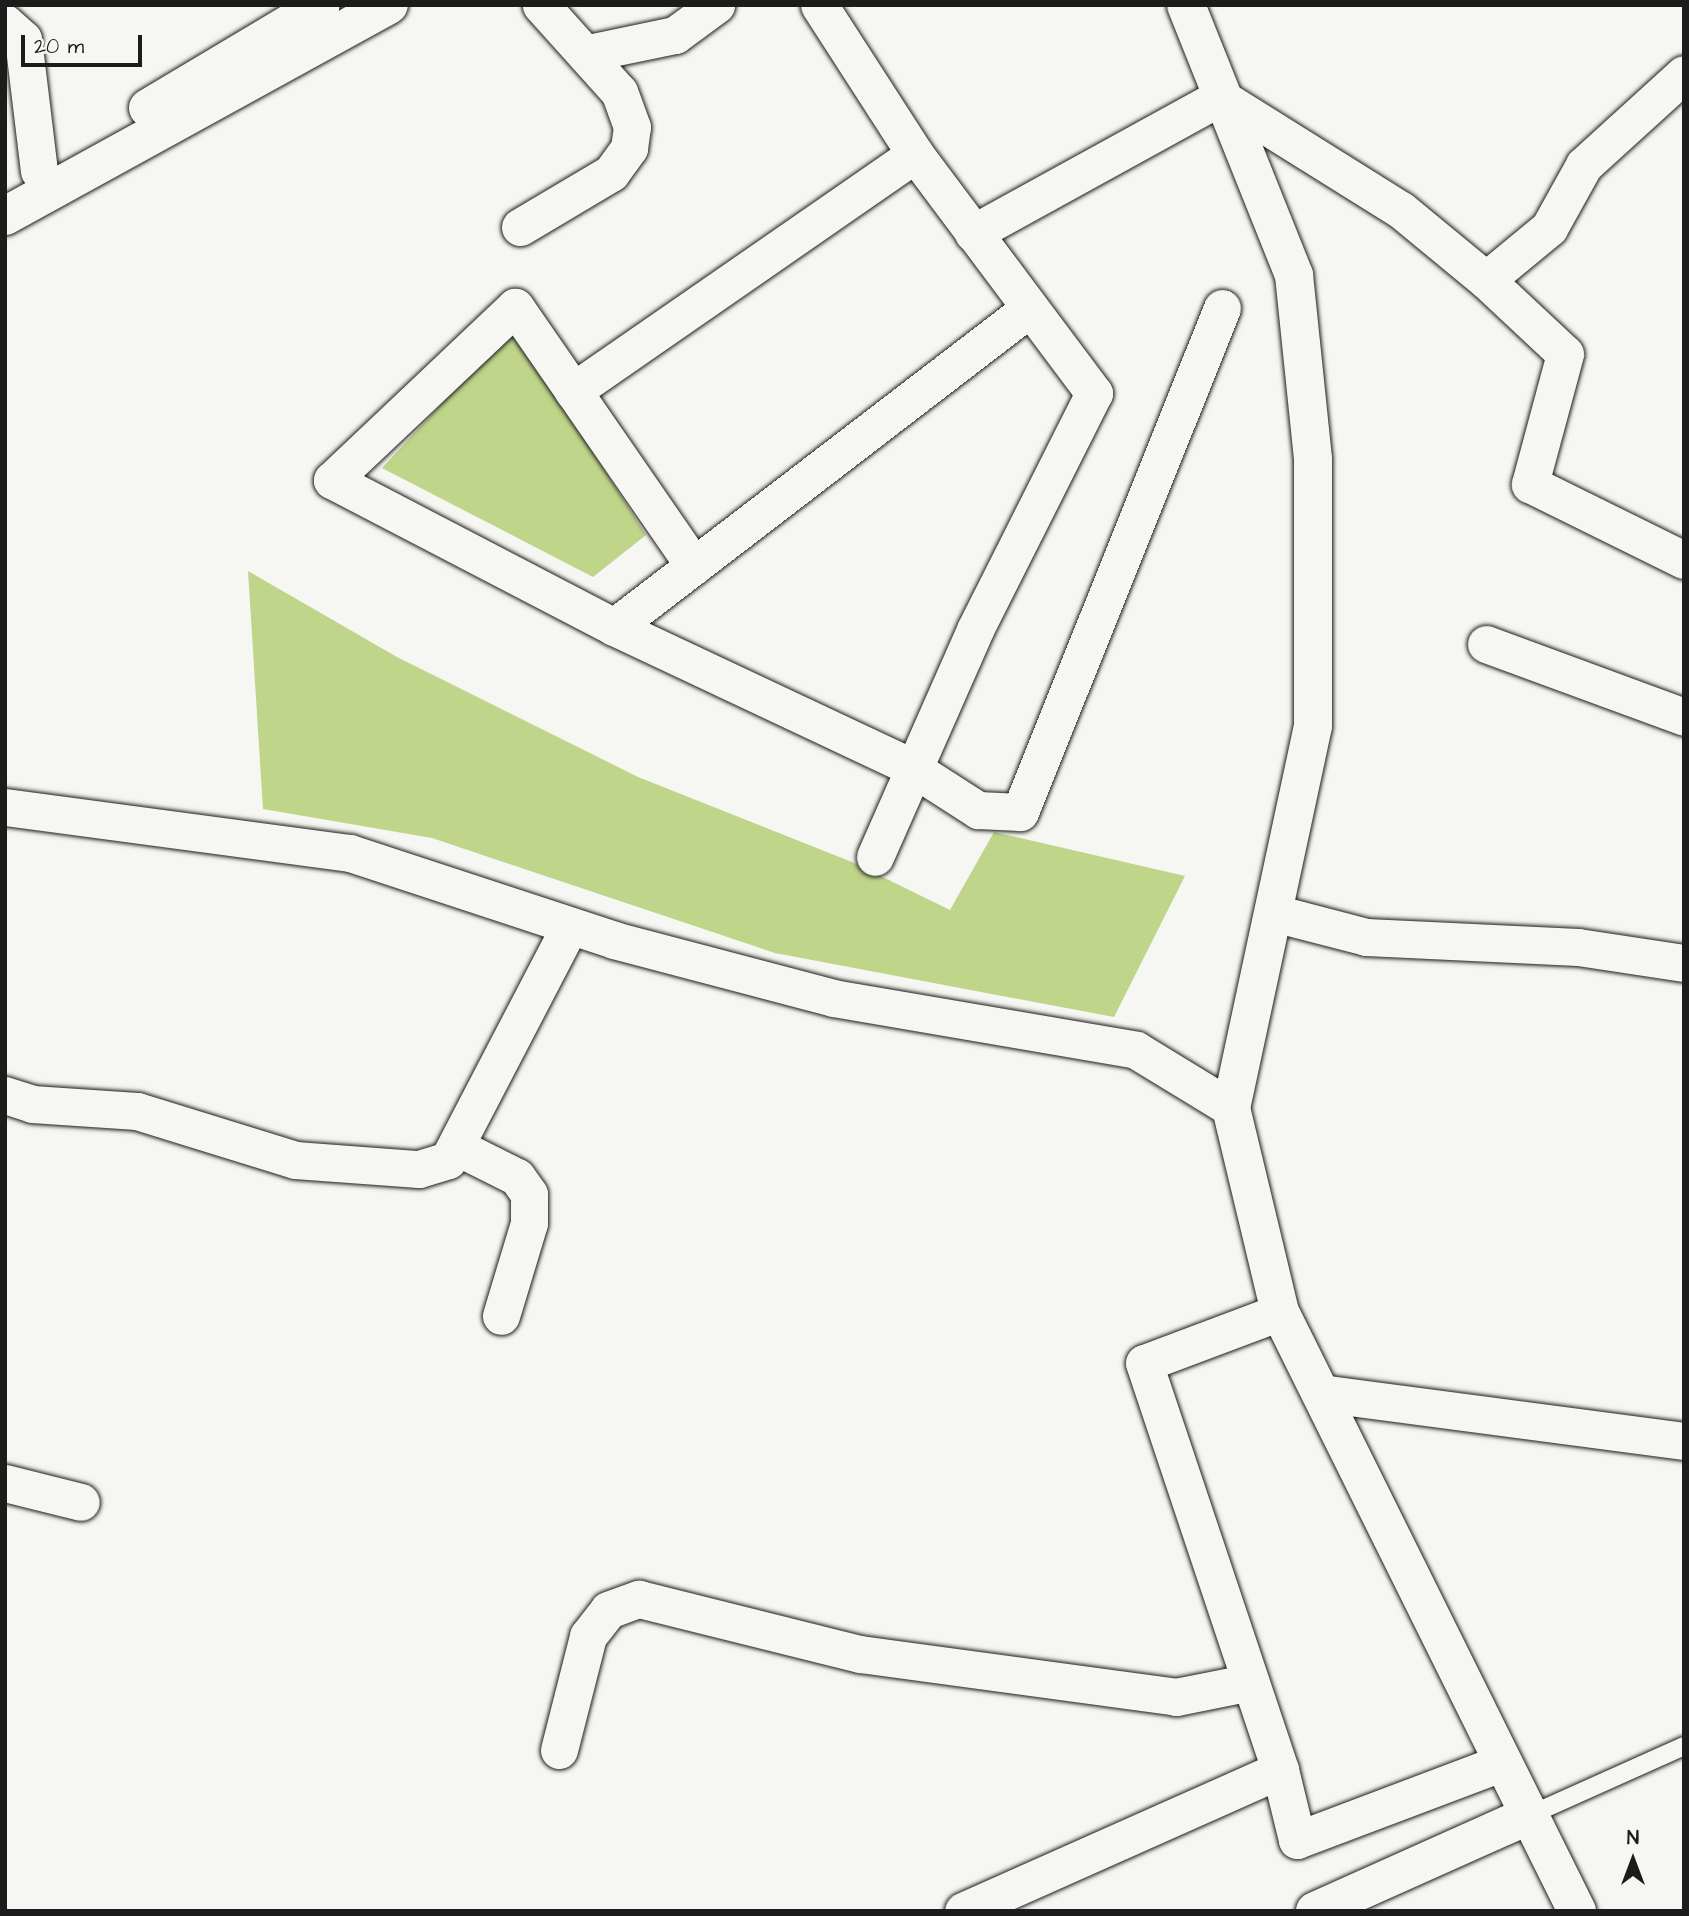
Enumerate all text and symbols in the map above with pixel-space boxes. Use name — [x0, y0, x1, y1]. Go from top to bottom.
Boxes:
scale bar — [24, 21, 145, 65]
text: 20 m — [34, 32, 84, 61]
north arrow — [1598, 1825, 1668, 1895]
text: N — [1627, 1825, 1639, 1852]

